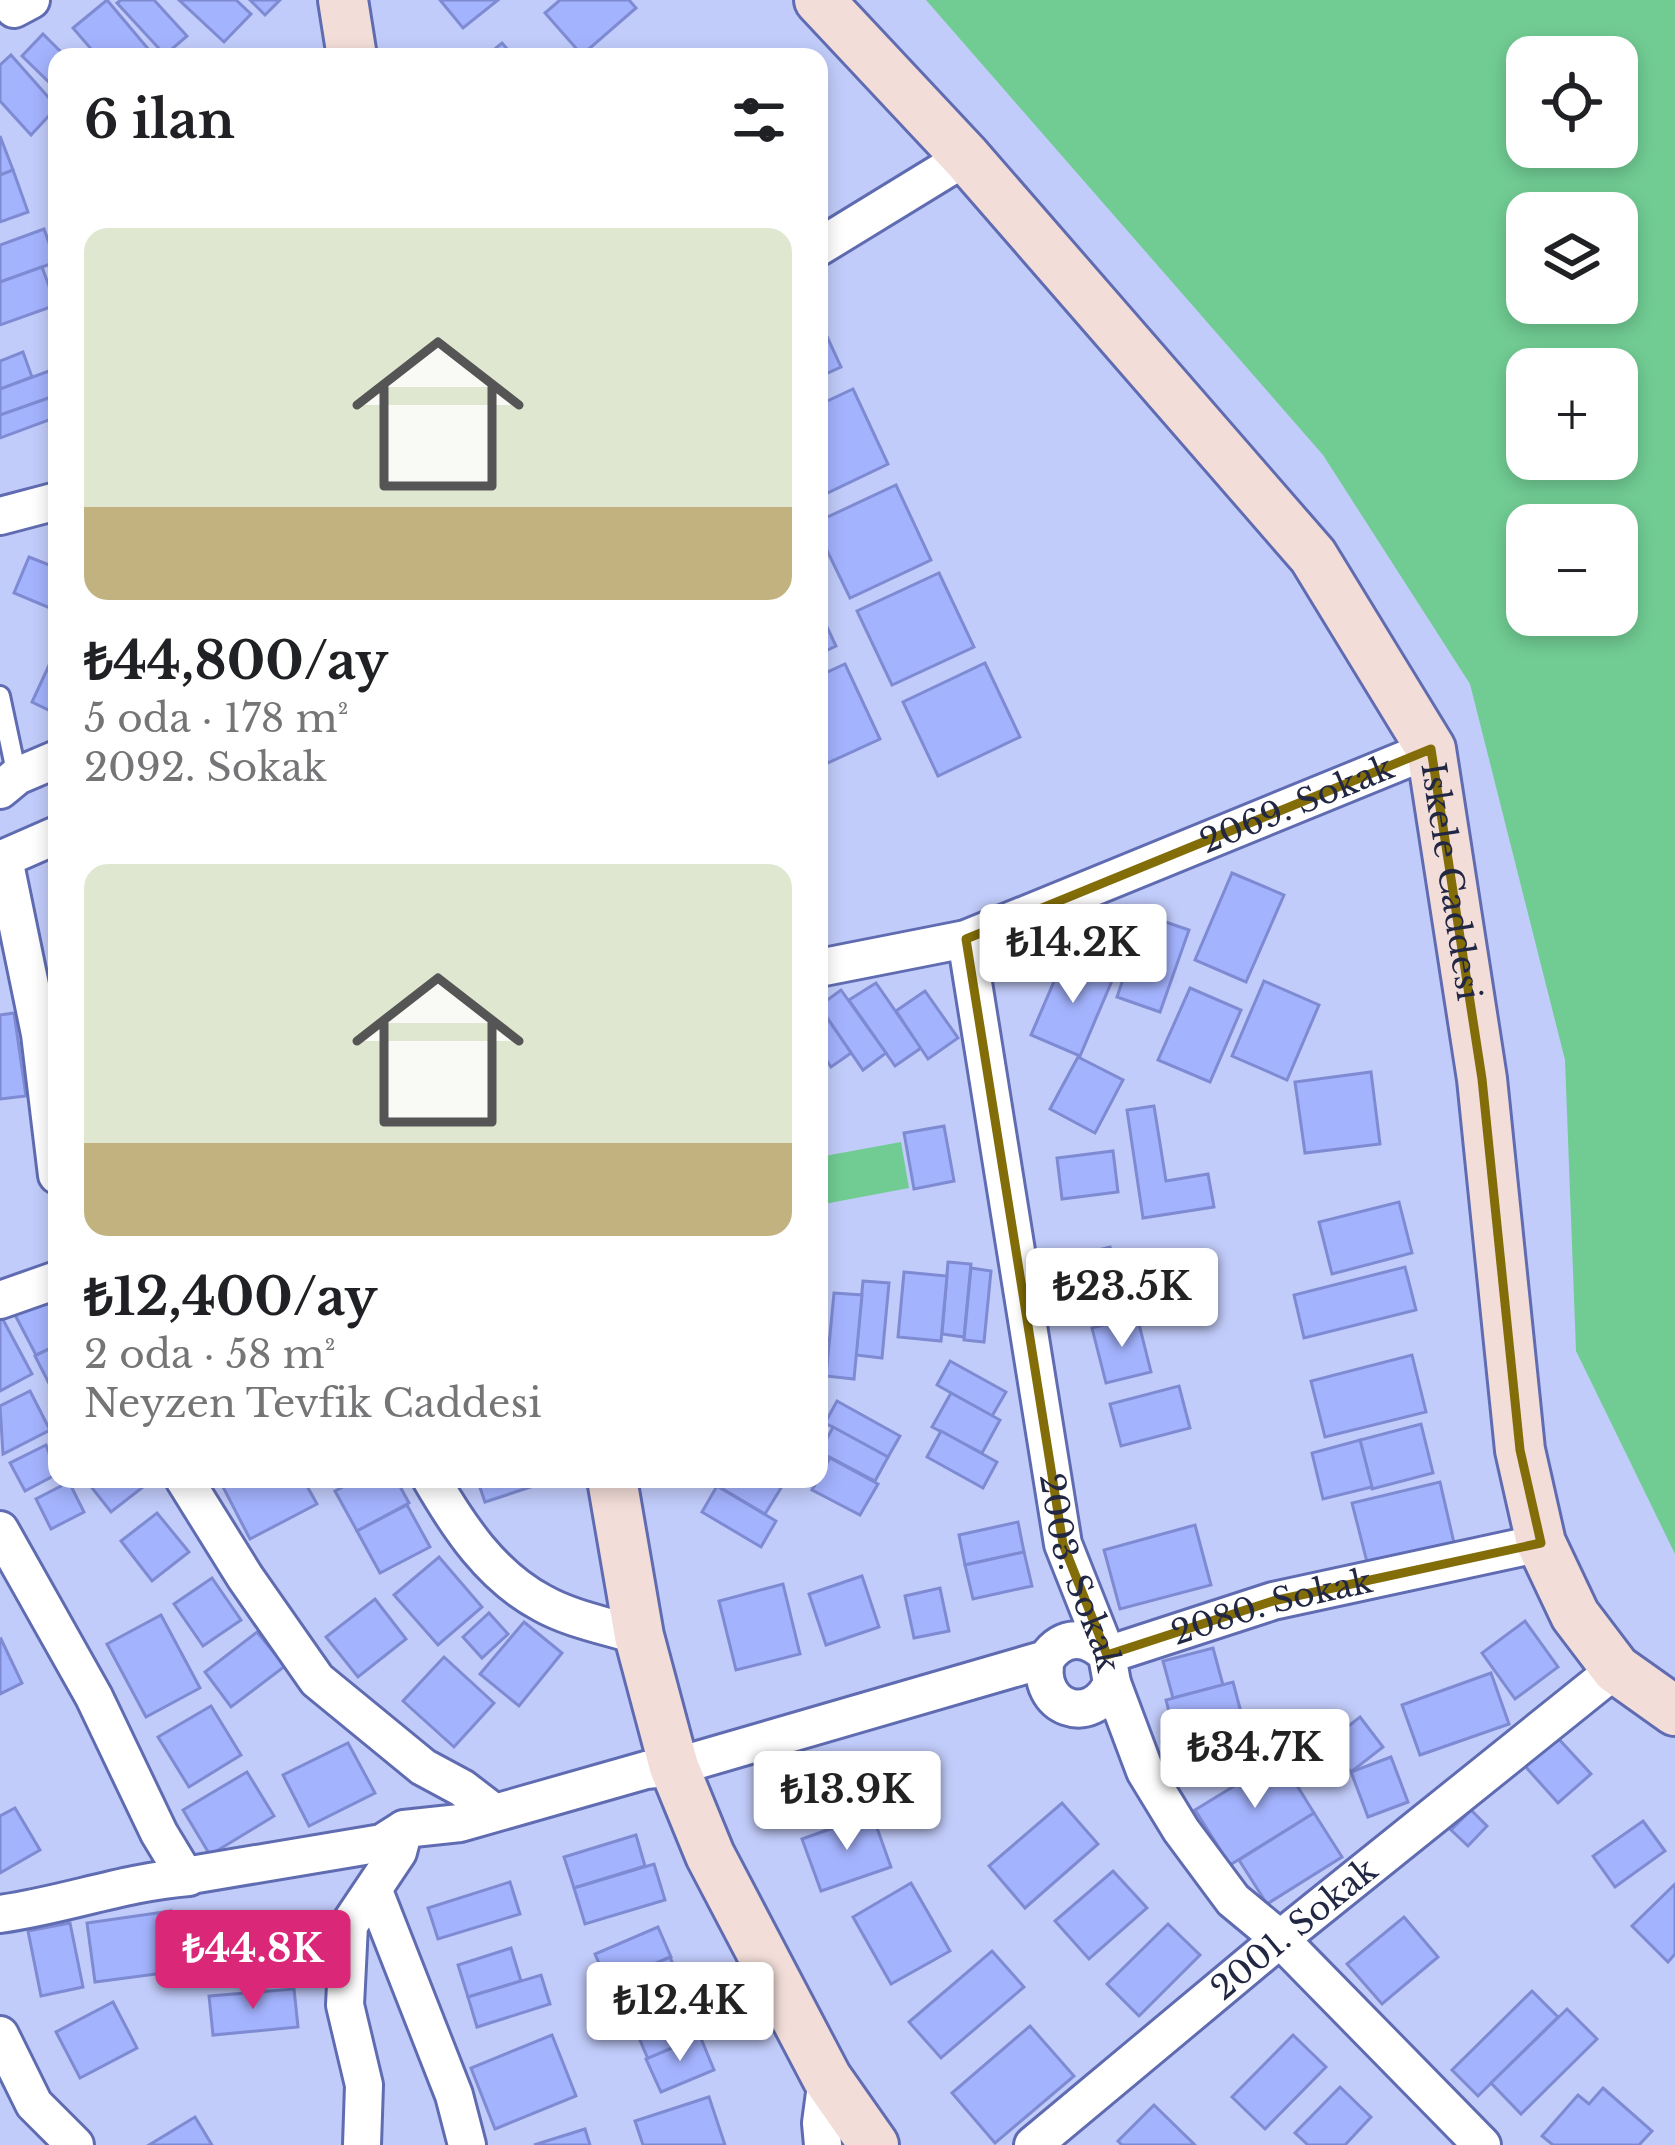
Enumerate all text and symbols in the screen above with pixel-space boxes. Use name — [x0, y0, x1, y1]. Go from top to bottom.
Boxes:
map controls — [1506, 36, 1638, 636]
button: locate — [1506, 36, 1638, 168]
icon: filters — [726, 87, 792, 153]
text: 6 ilan — [84, 89, 235, 152]
button: layers — [1506, 192, 1638, 324]
icon: home — [330, 306, 546, 522]
button: + — [1506, 348, 1638, 480]
button: − — [1506, 504, 1638, 636]
text: ₺44,800/ay — [84, 630, 388, 693]
text: 5 oda · 178 m² — [84, 694, 349, 743]
text: 2092. Sokak — [84, 743, 327, 792]
street label: 2069. Sokak — [1194, 746, 1400, 862]
street label: Iskele Caddesi — [1413, 760, 1490, 1003]
pin: ₺14.2K — [975, 904, 1171, 1006]
text: ₺14.2K — [1007, 918, 1139, 967]
icon: home — [330, 942, 546, 1158]
pin: ₺23.5K — [1024, 1248, 1220, 1350]
text: ₺23.5K — [1053, 1262, 1191, 1311]
text: ₺12,400/ay — [84, 1266, 377, 1329]
text: 2 oda · 58 m² — [84, 1330, 336, 1379]
text: Neyzen Tevfik Caddesi — [84, 1379, 541, 1428]
street label: 2003. Sokak — [1031, 1470, 1130, 1676]
street label: 2080. Sokak — [1166, 1559, 1377, 1653]
pin: ₺34.7K — [1157, 1709, 1353, 1811]
text: ₺34.7K — [1187, 1723, 1323, 1772]
pin: ₺13.9K — [749, 1751, 945, 1853]
text: ₺13.9K — [781, 1765, 913, 1814]
street label: 2001. Sokak — [1203, 1848, 1386, 2008]
pin: ₺44.8K — [155, 1910, 351, 2012]
text: ₺44.8K — [182, 1924, 324, 1973]
pin: ₺12.4K — [582, 1962, 778, 2064]
text: ₺12.4K — [614, 1976, 746, 2025]

